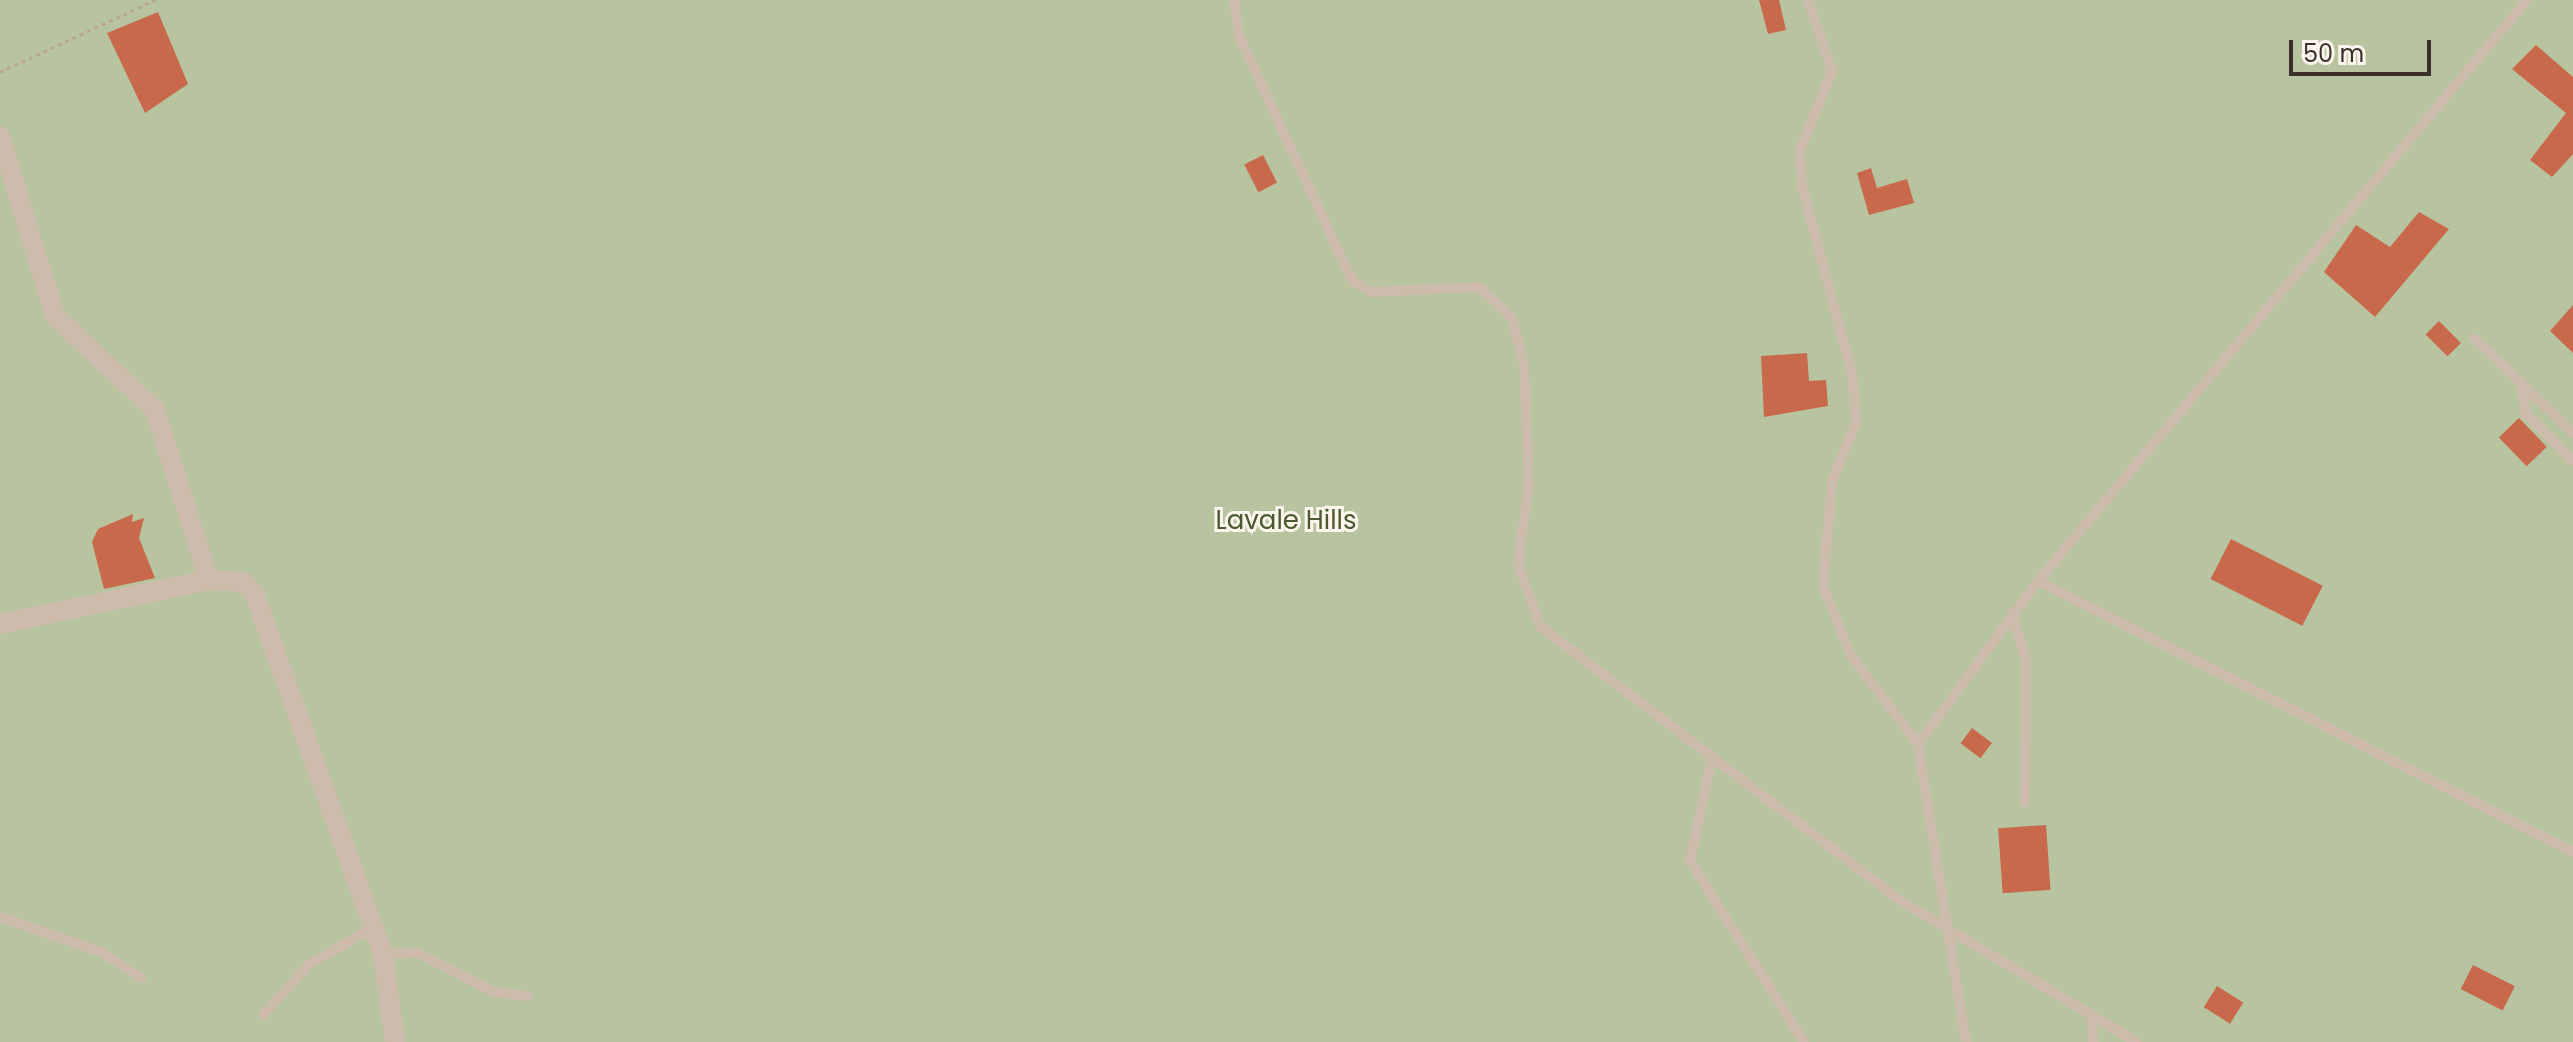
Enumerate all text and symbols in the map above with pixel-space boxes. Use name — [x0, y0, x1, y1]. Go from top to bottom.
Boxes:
scale bar — [2293, 24, 2435, 74]
text: 50 m — [2303, 37, 2364, 70]
park label: Lavale Hills — [1215, 505, 1357, 537]

